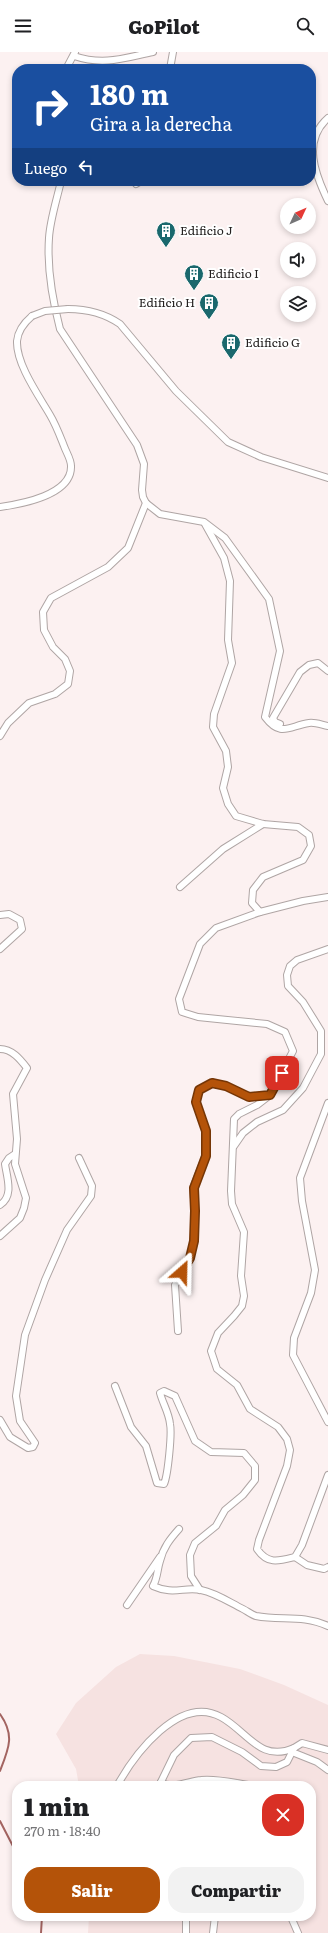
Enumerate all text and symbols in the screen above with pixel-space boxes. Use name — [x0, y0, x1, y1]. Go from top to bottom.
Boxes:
text: GoPilot — [128, 13, 200, 40]
icon: menu — [12, 15, 34, 37]
icon: search — [294, 15, 316, 37]
text: 180 m — [90, 72, 169, 114]
icon: right — [24, 80, 76, 132]
text: Gira a la derecha — [90, 110, 232, 137]
text: Luego — [24, 156, 67, 179]
icon: left — [75, 156, 97, 178]
north arrow — [280, 198, 316, 234]
map controls — [280, 198, 316, 322]
building icon: Edificio J — [155, 220, 177, 248]
place label: Edificio J — [180, 221, 233, 239]
button: sound — [280, 242, 316, 278]
building icon: Edificio I — [183, 263, 205, 291]
place label: Edificio I — [208, 264, 259, 282]
button: layers — [280, 286, 316, 322]
building icon: Edificio H — [198, 292, 220, 320]
place label: Edificio H — [139, 293, 195, 311]
building icon: Edificio G — [220, 332, 242, 360]
place label: Edificio G — [245, 333, 300, 351]
pin — [265, 1056, 299, 1090]
icon: arrive — [271, 1062, 293, 1084]
position arrow — [161, 1251, 203, 1293]
text: 1 min — [24, 1788, 89, 1823]
button: close — [262, 1794, 304, 1836]
text: 270 m · 18:40 — [24, 1821, 101, 1840]
button: Salir — [24, 1867, 160, 1913]
button: Compartir — [168, 1867, 304, 1913]

